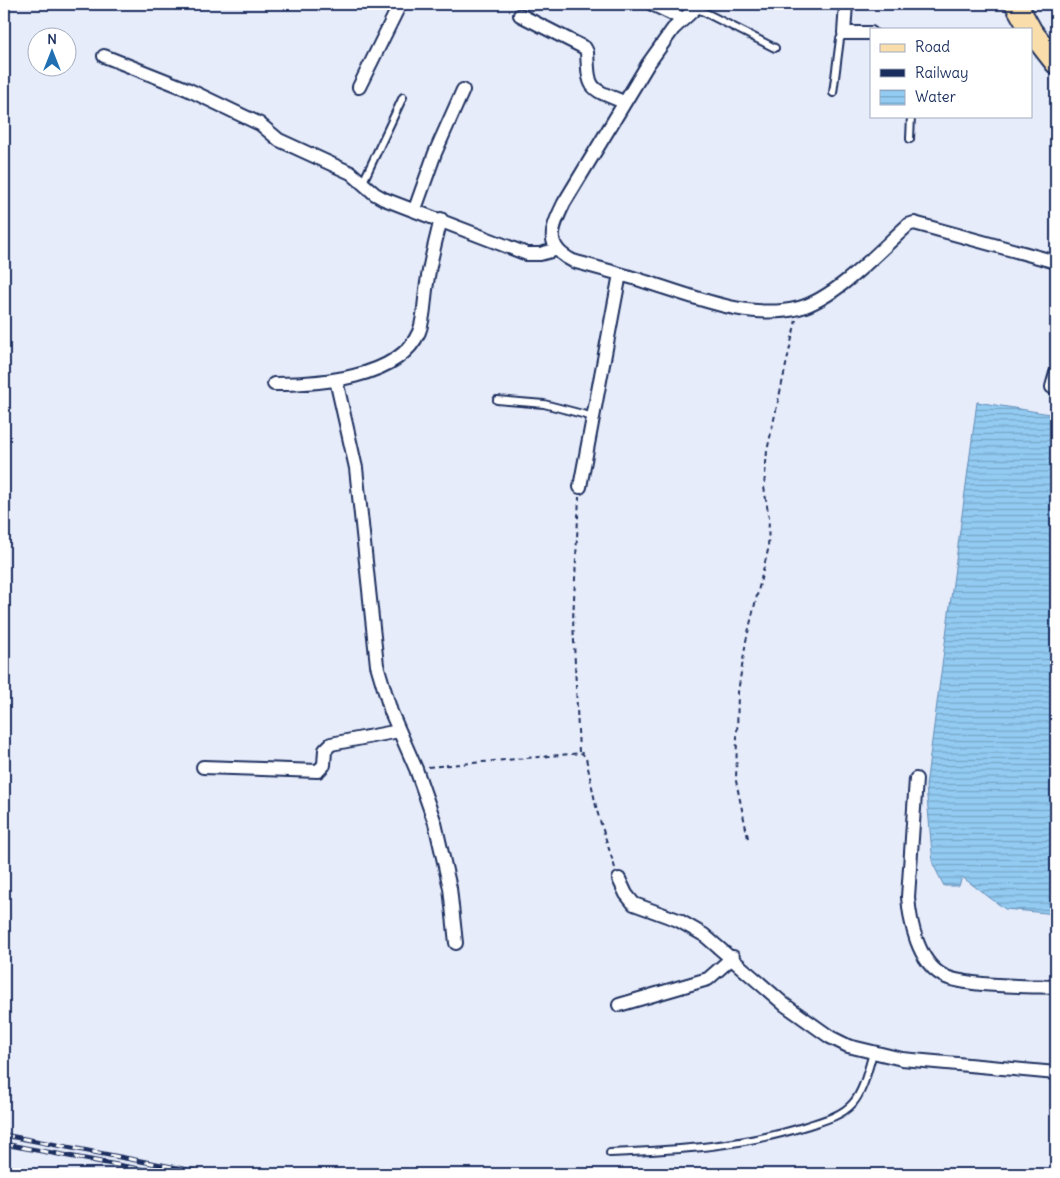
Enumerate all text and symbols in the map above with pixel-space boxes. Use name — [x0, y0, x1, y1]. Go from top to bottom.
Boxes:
north arrow — [28, 28, 78, 78]
legend — [870, 28, 1032, 118]
text: N — [47, 30, 57, 48]
text: Road — [915, 37, 950, 56]
text: Railway — [915, 63, 969, 82]
text: Water — [915, 87, 956, 106]

